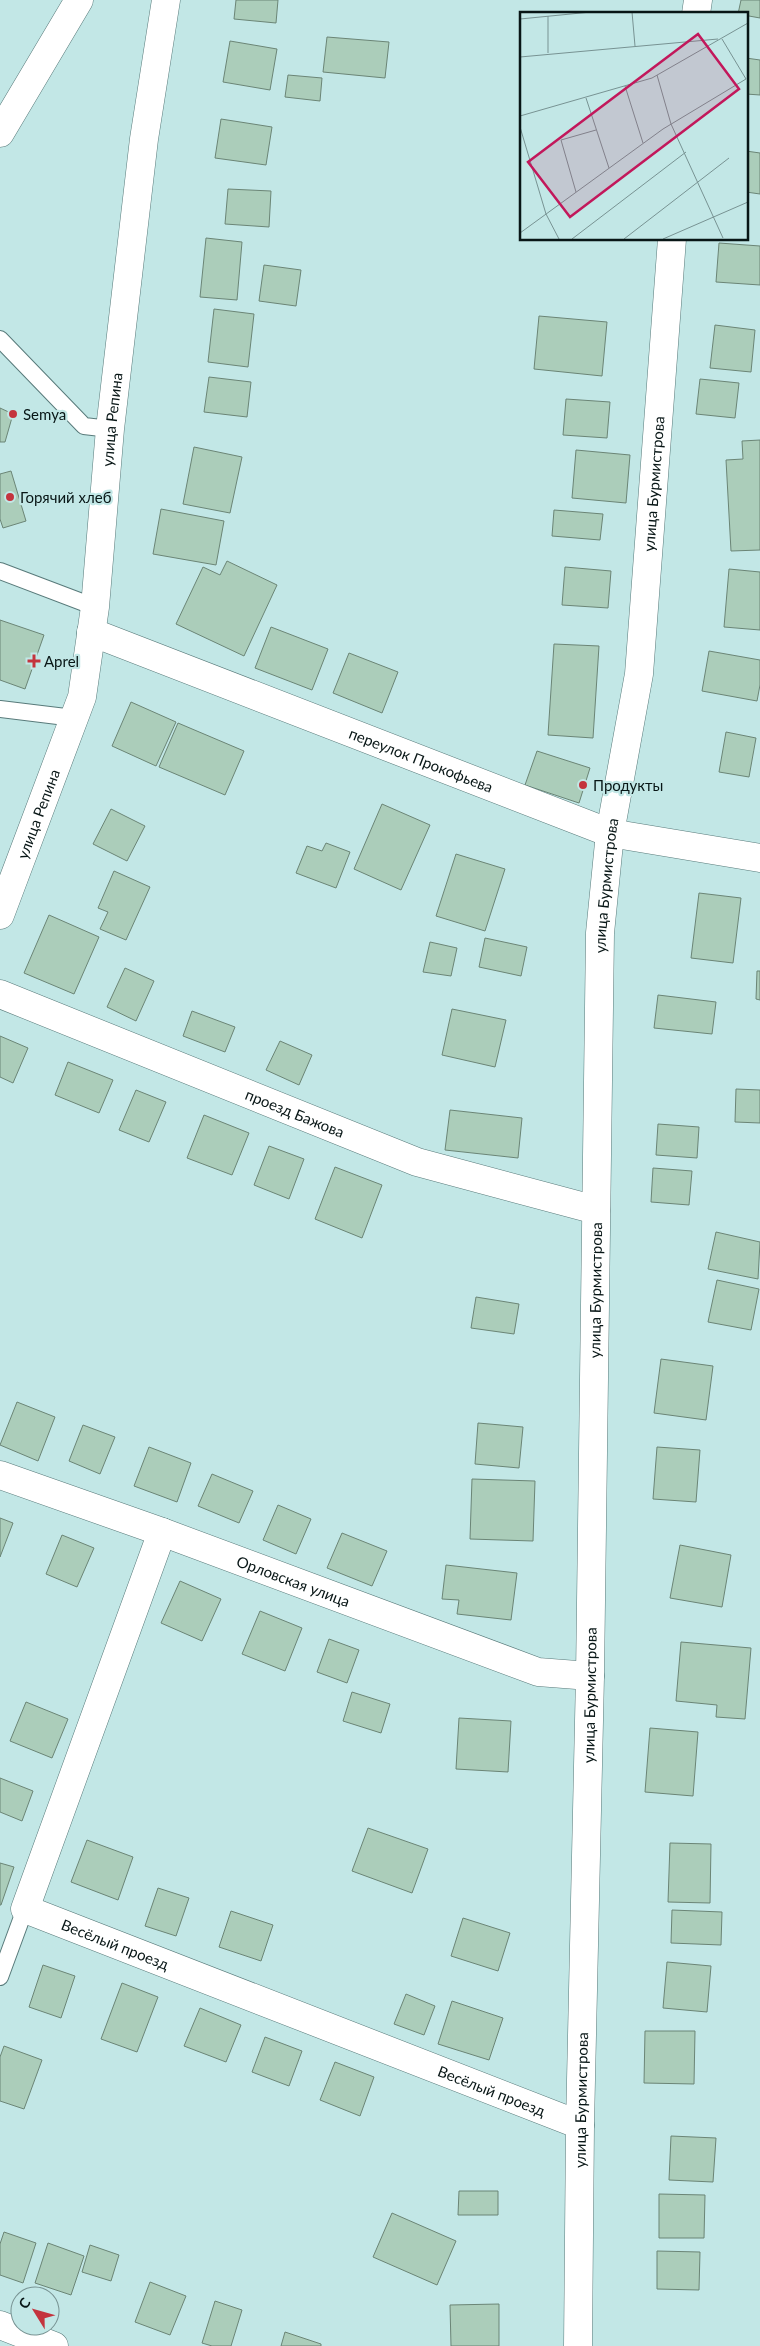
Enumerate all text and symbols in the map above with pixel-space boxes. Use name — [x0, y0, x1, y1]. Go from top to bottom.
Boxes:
inset map — [520, 12, 748, 240]
street label: улица Репина — [98, 372, 126, 467]
place label: Semya — [23, 405, 66, 423]
marker: Semya — [7, 408, 19, 420]
street label: улица Бурмистрова — [639, 415, 668, 552]
place label: Горячий хлеб — [20, 488, 112, 506]
marker: Горячий хлеб — [4, 491, 16, 503]
place label: Aprel — [44, 652, 79, 670]
marker: Aprel — [28, 655, 40, 667]
street label: переулок Прокофьева — [347, 724, 496, 796]
street label: улица Репина — [13, 767, 63, 861]
place label: Продукты — [593, 776, 663, 794]
marker: Продукты — [577, 779, 589, 791]
street label: улица Бурмистрова — [591, 816, 622, 953]
street label: проезд Бажова — [243, 1085, 347, 1141]
street label: улица Бурмистрова — [585, 1222, 605, 1358]
street label: Орловская улица — [234, 1552, 353, 1610]
street label: улица Бурмистрова — [579, 1627, 600, 1763]
street label: Весёлый проезд — [59, 1915, 172, 1973]
street label: улица Бурмистрова — [571, 2032, 591, 2168]
street label: Весёлый проезд — [435, 2062, 548, 2120]
north arrow — [10, 2286, 60, 2336]
text: С — [15, 2293, 34, 2312]

